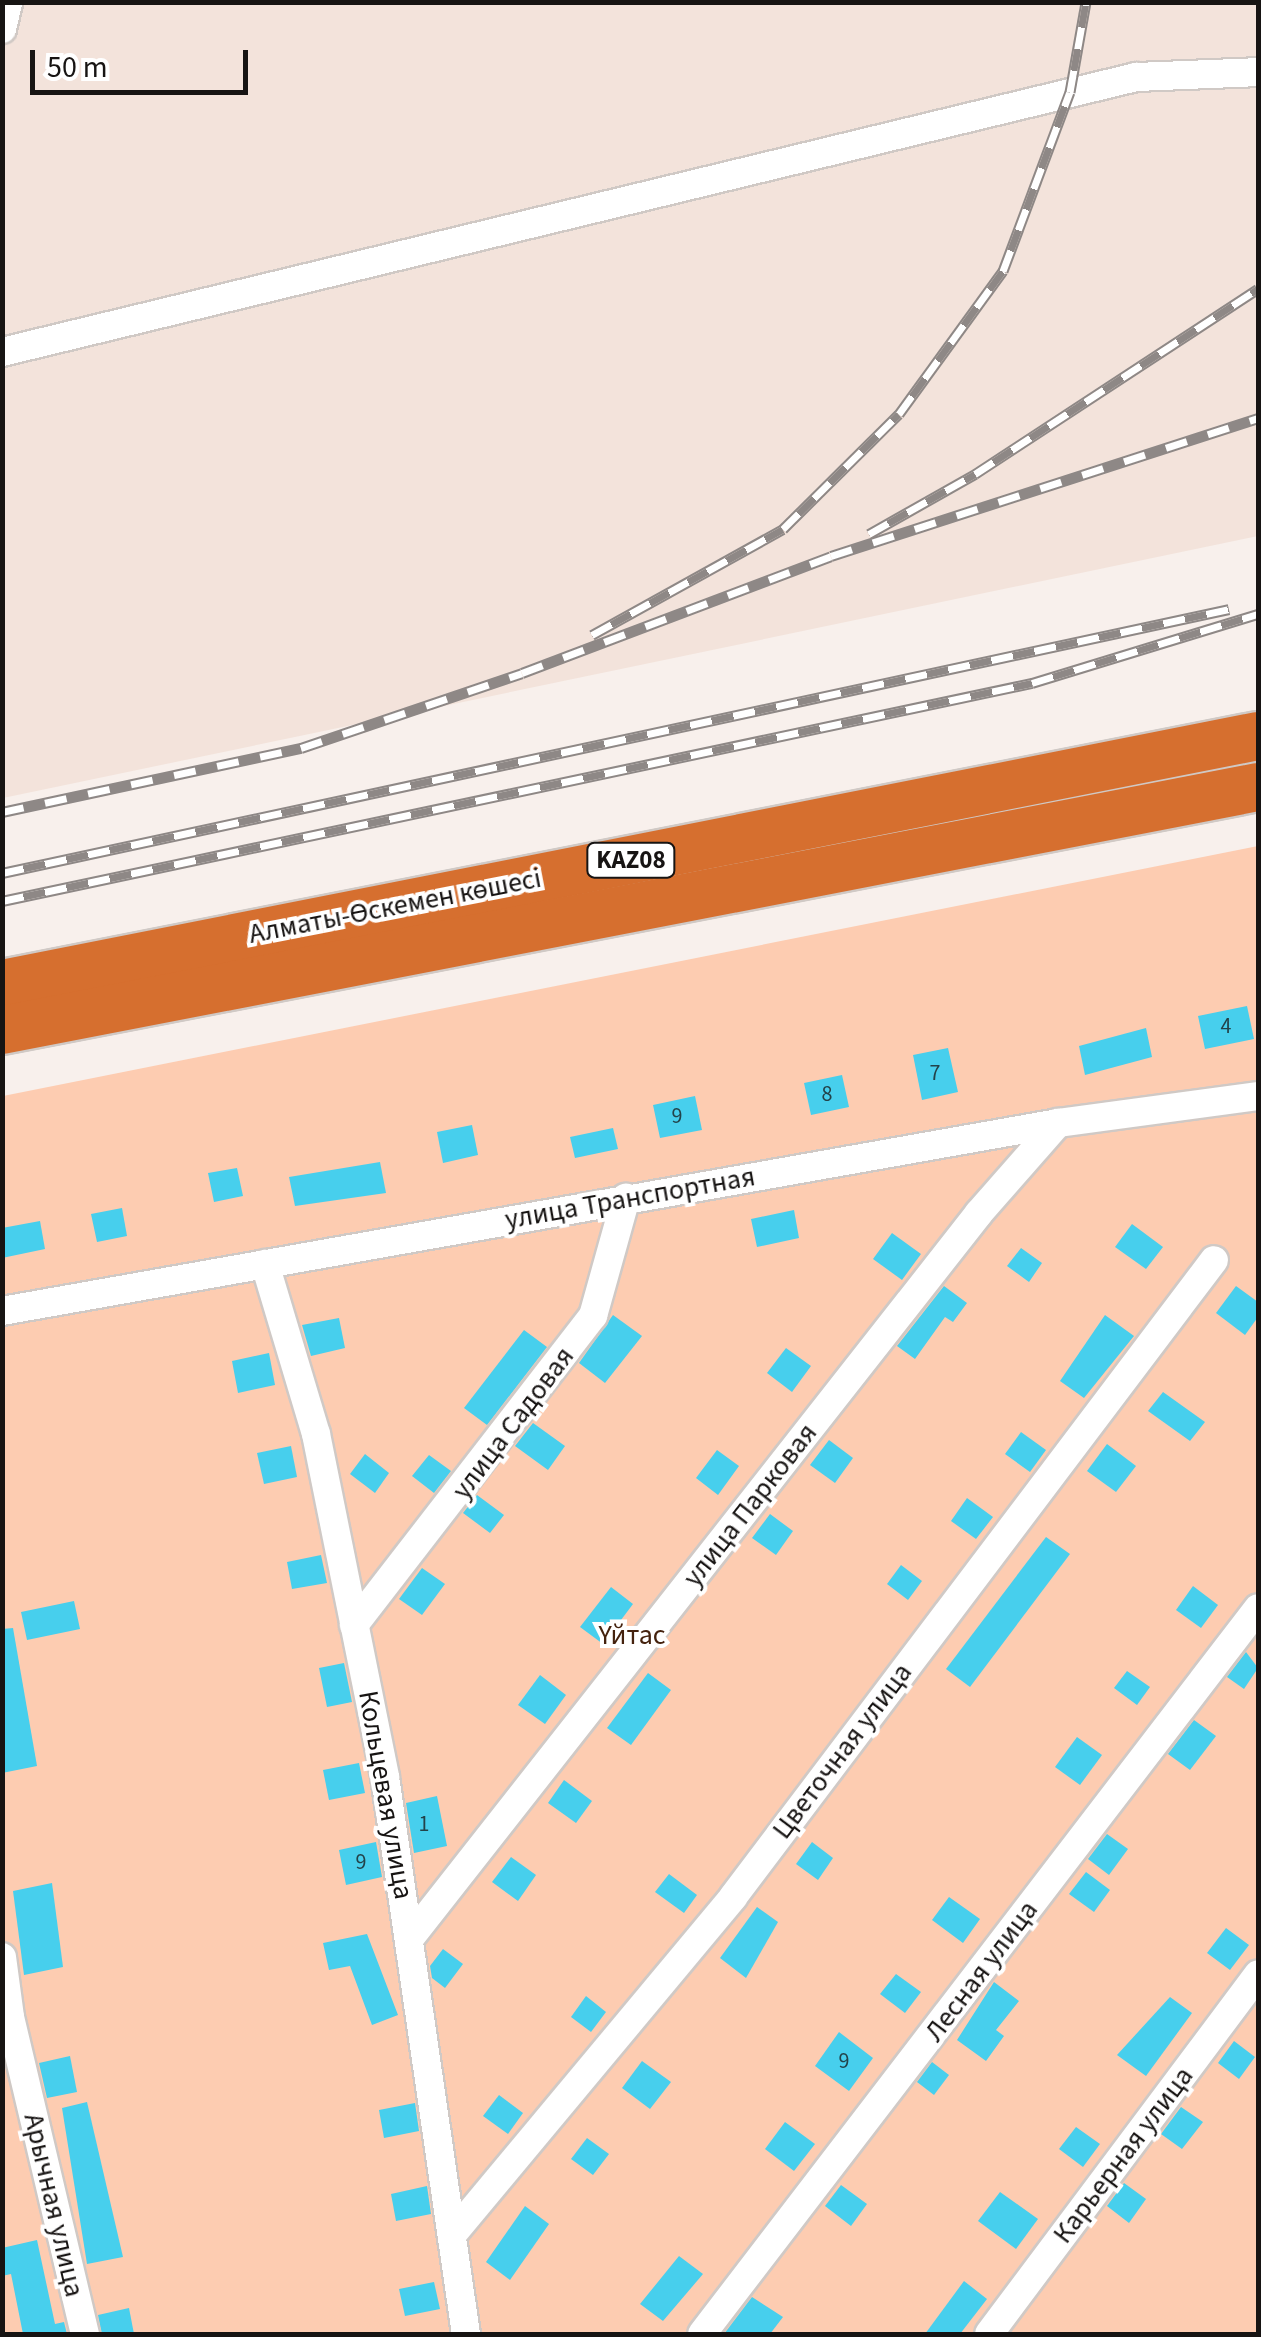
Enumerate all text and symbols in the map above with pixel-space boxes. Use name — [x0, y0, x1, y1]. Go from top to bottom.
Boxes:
scale bar — [35, 30, 252, 92]
text: 50 m — [47, 46, 108, 89]
road number: KAZ08 — [586, 840, 676, 880]
street label: Алматы-Өскемен көшесі — [246, 861, 544, 951]
house number: 4 — [1221, 1014, 1231, 1040]
house number: 7 — [930, 1061, 940, 1087]
house number: 8 — [822, 1082, 832, 1108]
house number: 9 — [672, 1104, 682, 1130]
street label: улица Транспортная — [502, 1159, 758, 1237]
street label: улица Садовая — [445, 1340, 581, 1506]
street label: улица Парковая — [676, 1417, 824, 1593]
park label: Үйтас — [598, 1618, 666, 1652]
street label: Цветочная улица — [765, 1657, 919, 1845]
street label: Кольцевая улица — [351, 1688, 421, 1902]
house number: 1 — [419, 1812, 429, 1838]
house number: 9 — [356, 1850, 366, 1876]
street label: Лесная улица — [917, 1894, 1045, 2048]
house number: 9 — [839, 2049, 849, 2075]
street label: Карьерная улица — [1046, 2060, 1200, 2250]
street label: Арычная улица — [17, 2110, 91, 2300]

